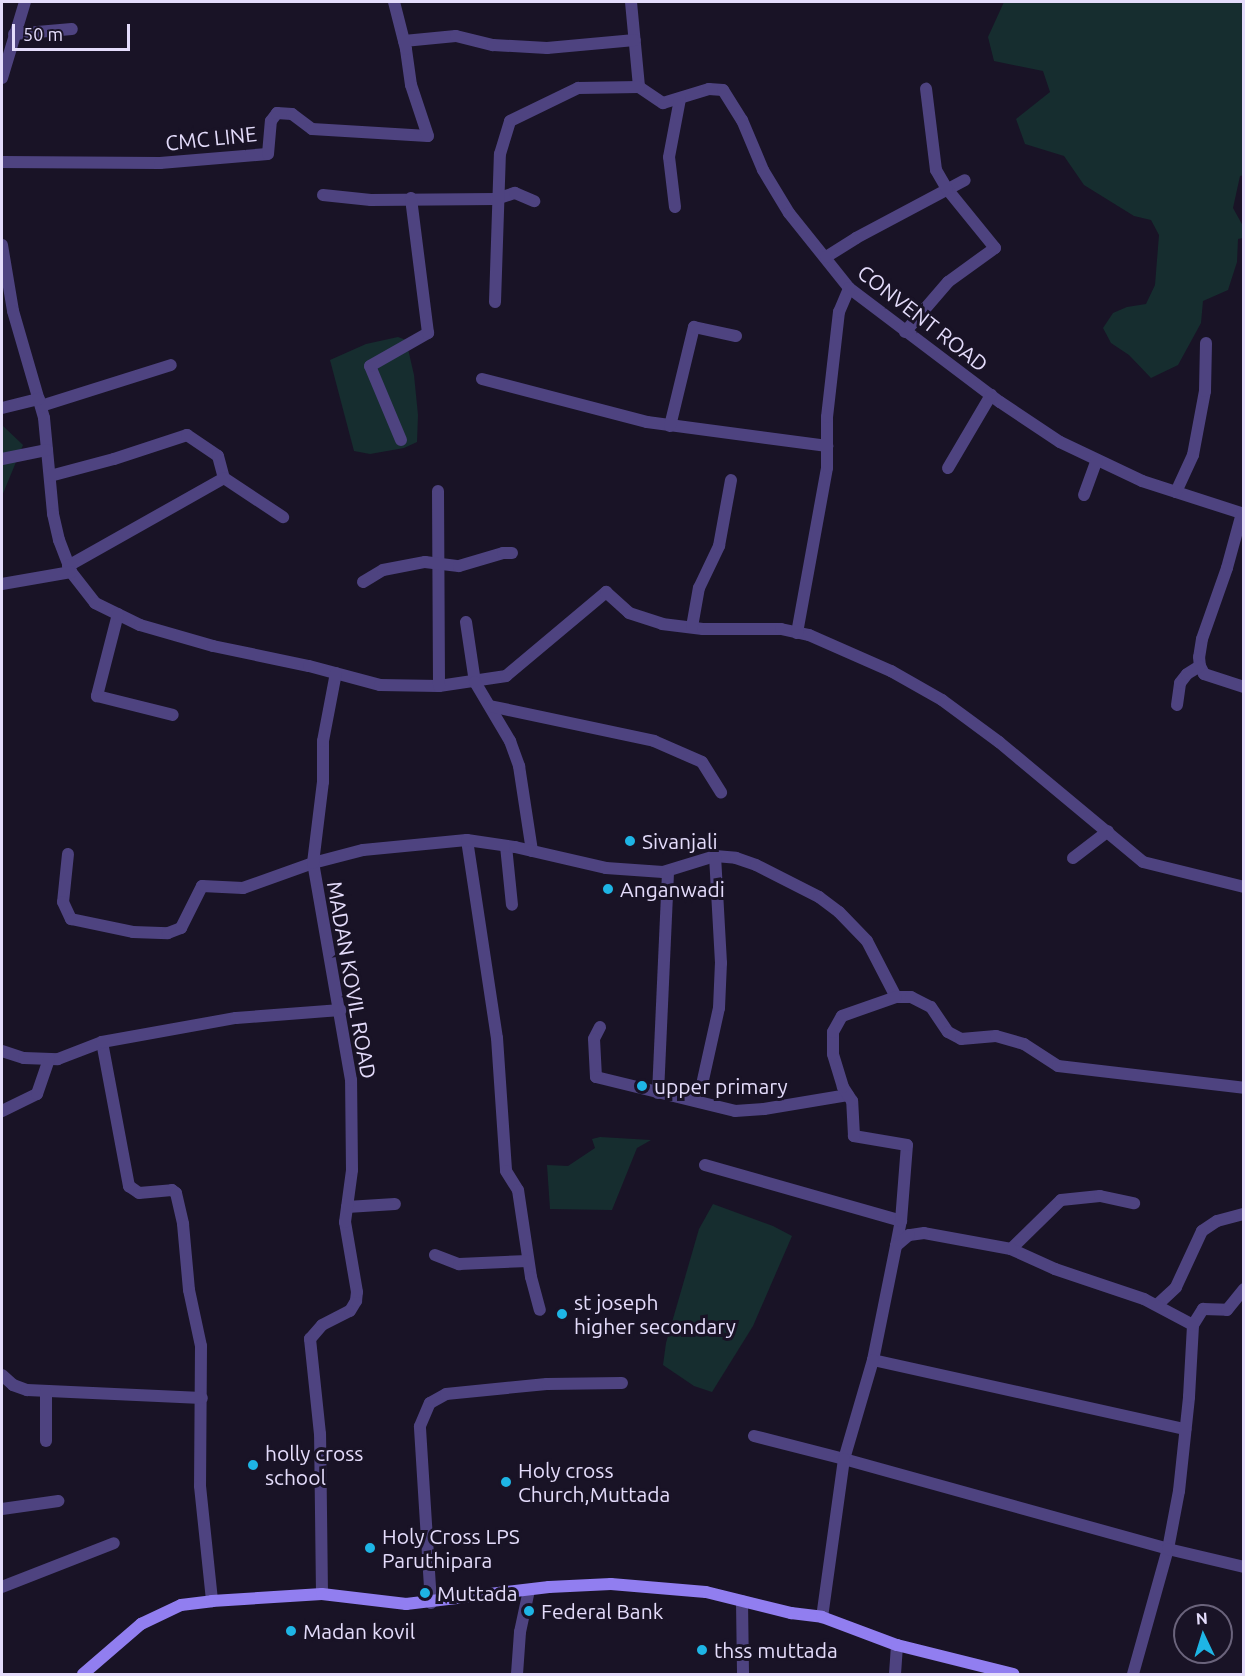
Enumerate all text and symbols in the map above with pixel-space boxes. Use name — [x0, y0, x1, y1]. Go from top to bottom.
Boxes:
scale bar — [15, 12, 134, 50]
text: 50 m — [23, 24, 63, 44]
street label: CMC LINE — [164, 121, 258, 155]
street label: CONVENT ROAD — [853, 259, 993, 377]
place label: Sivanjali — [642, 828, 718, 854]
marker: Sivanjali — [623, 834, 637, 848]
place label: Anganwadi — [620, 876, 725, 902]
street label: MADAN KOVIL ROAD — [322, 879, 382, 1081]
marker: Anganwadi — [601, 882, 615, 896]
place label: upper primary — [654, 1073, 788, 1099]
marker: upper primary — [635, 1079, 649, 1093]
place label: st joseph higher secondary — [574, 1289, 736, 1339]
marker: st joseph higher secondary — [555, 1307, 569, 1321]
place label: holly cross school — [265, 1440, 363, 1490]
place label: Holy cross Church,Muttada — [518, 1457, 670, 1507]
marker: holly cross school — [246, 1458, 260, 1472]
marker: Holy cross Church,Muttada — [499, 1475, 513, 1489]
place label: Holy Cross LPS Paruthipara — [382, 1523, 520, 1573]
marker: Holy Cross LPS Paruthipara — [363, 1541, 377, 1555]
place label: Muttada — [437, 1580, 518, 1606]
marker: Muttada — [418, 1586, 432, 1600]
place label: Federal Bank — [541, 1598, 663, 1624]
marker: Federal Bank — [522, 1604, 536, 1618]
north arrow — [1173, 1604, 1233, 1664]
text: N — [1195, 1609, 1208, 1627]
place label: Madan kovil — [303, 1618, 415, 1644]
marker: Madan kovil — [284, 1624, 298, 1638]
place label: thss muttada — [714, 1637, 838, 1663]
marker: thss muttada — [695, 1643, 709, 1657]

